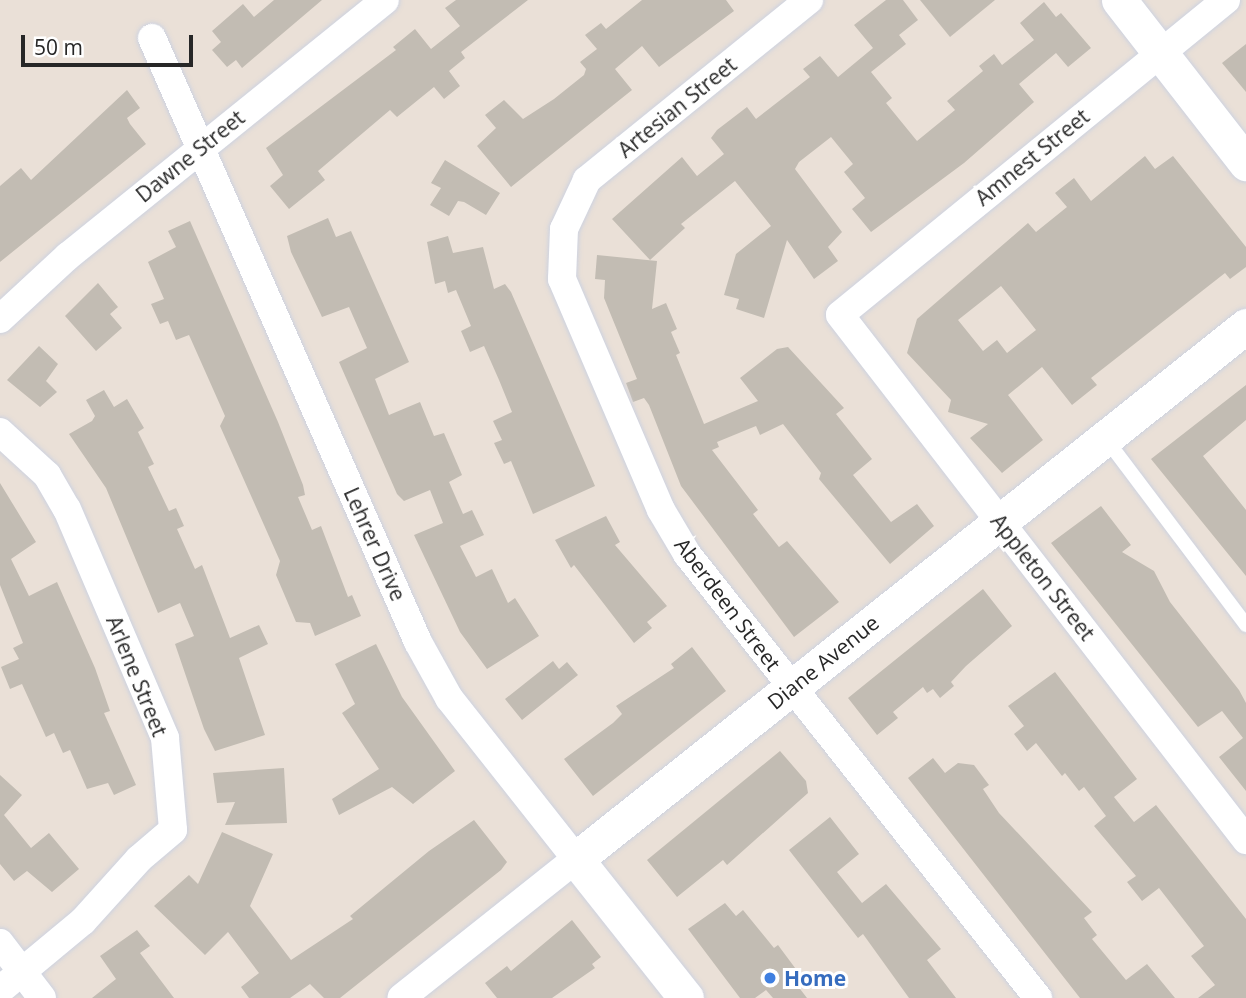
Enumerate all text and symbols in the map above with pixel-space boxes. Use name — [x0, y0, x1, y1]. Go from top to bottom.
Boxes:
scale bar — [24, 21, 196, 65]
text: 50 m — [34, 33, 83, 61]
street label: Artesian Street — [613, 52, 741, 162]
street label: Amnest Street — [970, 103, 1094, 211]
street label: Dawne Street — [131, 105, 249, 207]
street label: Lehrer Drive — [339, 483, 411, 605]
street label: Appleton Street — [986, 509, 1100, 645]
street label: Aberdeen Street — [670, 533, 786, 675]
street label: Diane Avenue — [762, 610, 884, 714]
street label: Arlene Street — [101, 612, 173, 740]
place label: Home — [784, 965, 846, 991]
marker: Home — [762, 970, 778, 986]

